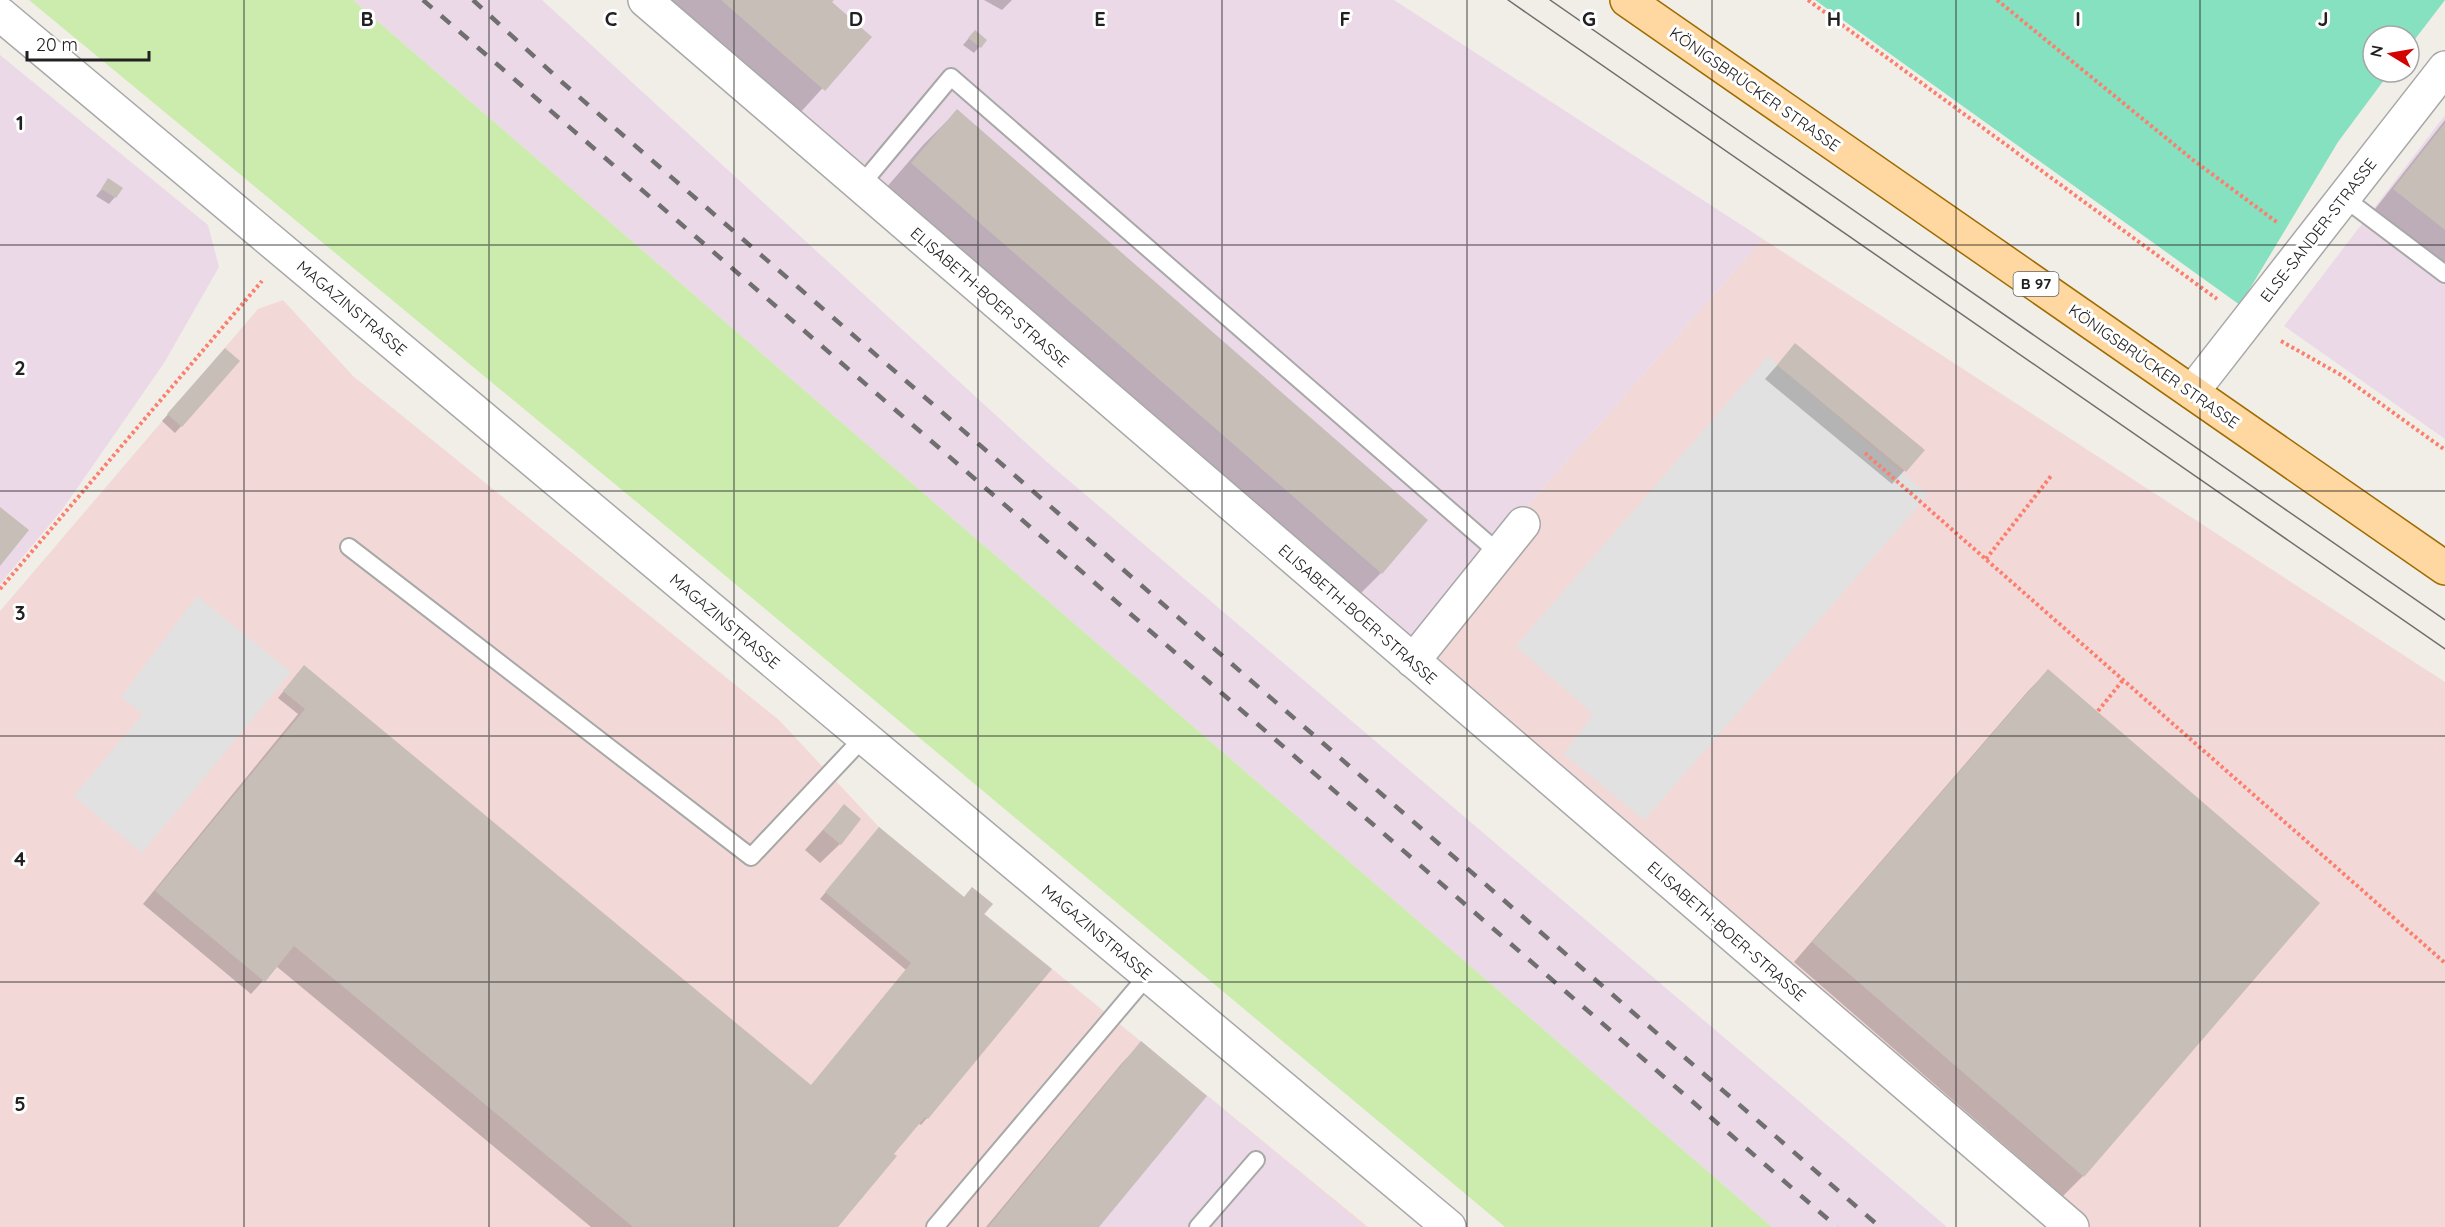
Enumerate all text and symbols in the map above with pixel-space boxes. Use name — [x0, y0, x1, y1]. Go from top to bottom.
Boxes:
text: B — [360, 6, 374, 31]
text: C — [605, 6, 618, 31]
text: D — [849, 6, 863, 31]
text: E — [1094, 6, 1106, 31]
text: F — [1339, 6, 1351, 31]
text: G — [1582, 6, 1596, 31]
text: H — [1827, 6, 1841, 31]
text: I — [2075, 6, 2081, 31]
text: J — [2317, 6, 2329, 31]
street label: KÖNIGSBRÜCKER STRASSE — [1666, 22, 1844, 156]
scale bar — [27, 24, 148, 62]
north arrow — [2361, 24, 2421, 84]
text: 20 m — [36, 33, 78, 56]
text: N — [2365, 43, 2387, 59]
text: 1 — [16, 110, 24, 135]
street label: ELSE-SANDER-STRASSE — [2256, 154, 2380, 306]
street label: ELISABETH-BOER-STRASSE — [907, 223, 1073, 371]
street label: MAGAZINSTRASSE — [293, 256, 411, 360]
road number: B 97 — [2014, 272, 2058, 296]
street label: KÖNIGSBRÜCKER STRASSE — [2065, 299, 2243, 433]
text: 2 — [14, 355, 26, 380]
street label: ELISABETH-BOER-STRASSE — [1275, 540, 1441, 688]
street label: MAGAZINSTRASSE — [666, 569, 784, 673]
text: 3 — [15, 600, 25, 625]
text: 4 — [14, 846, 26, 871]
street label: ELISABETH-BOER-STRASSE — [1644, 857, 1810, 1005]
street label: MAGAZINSTRASSE — [1038, 880, 1156, 984]
text: 5 — [14, 1091, 26, 1116]

